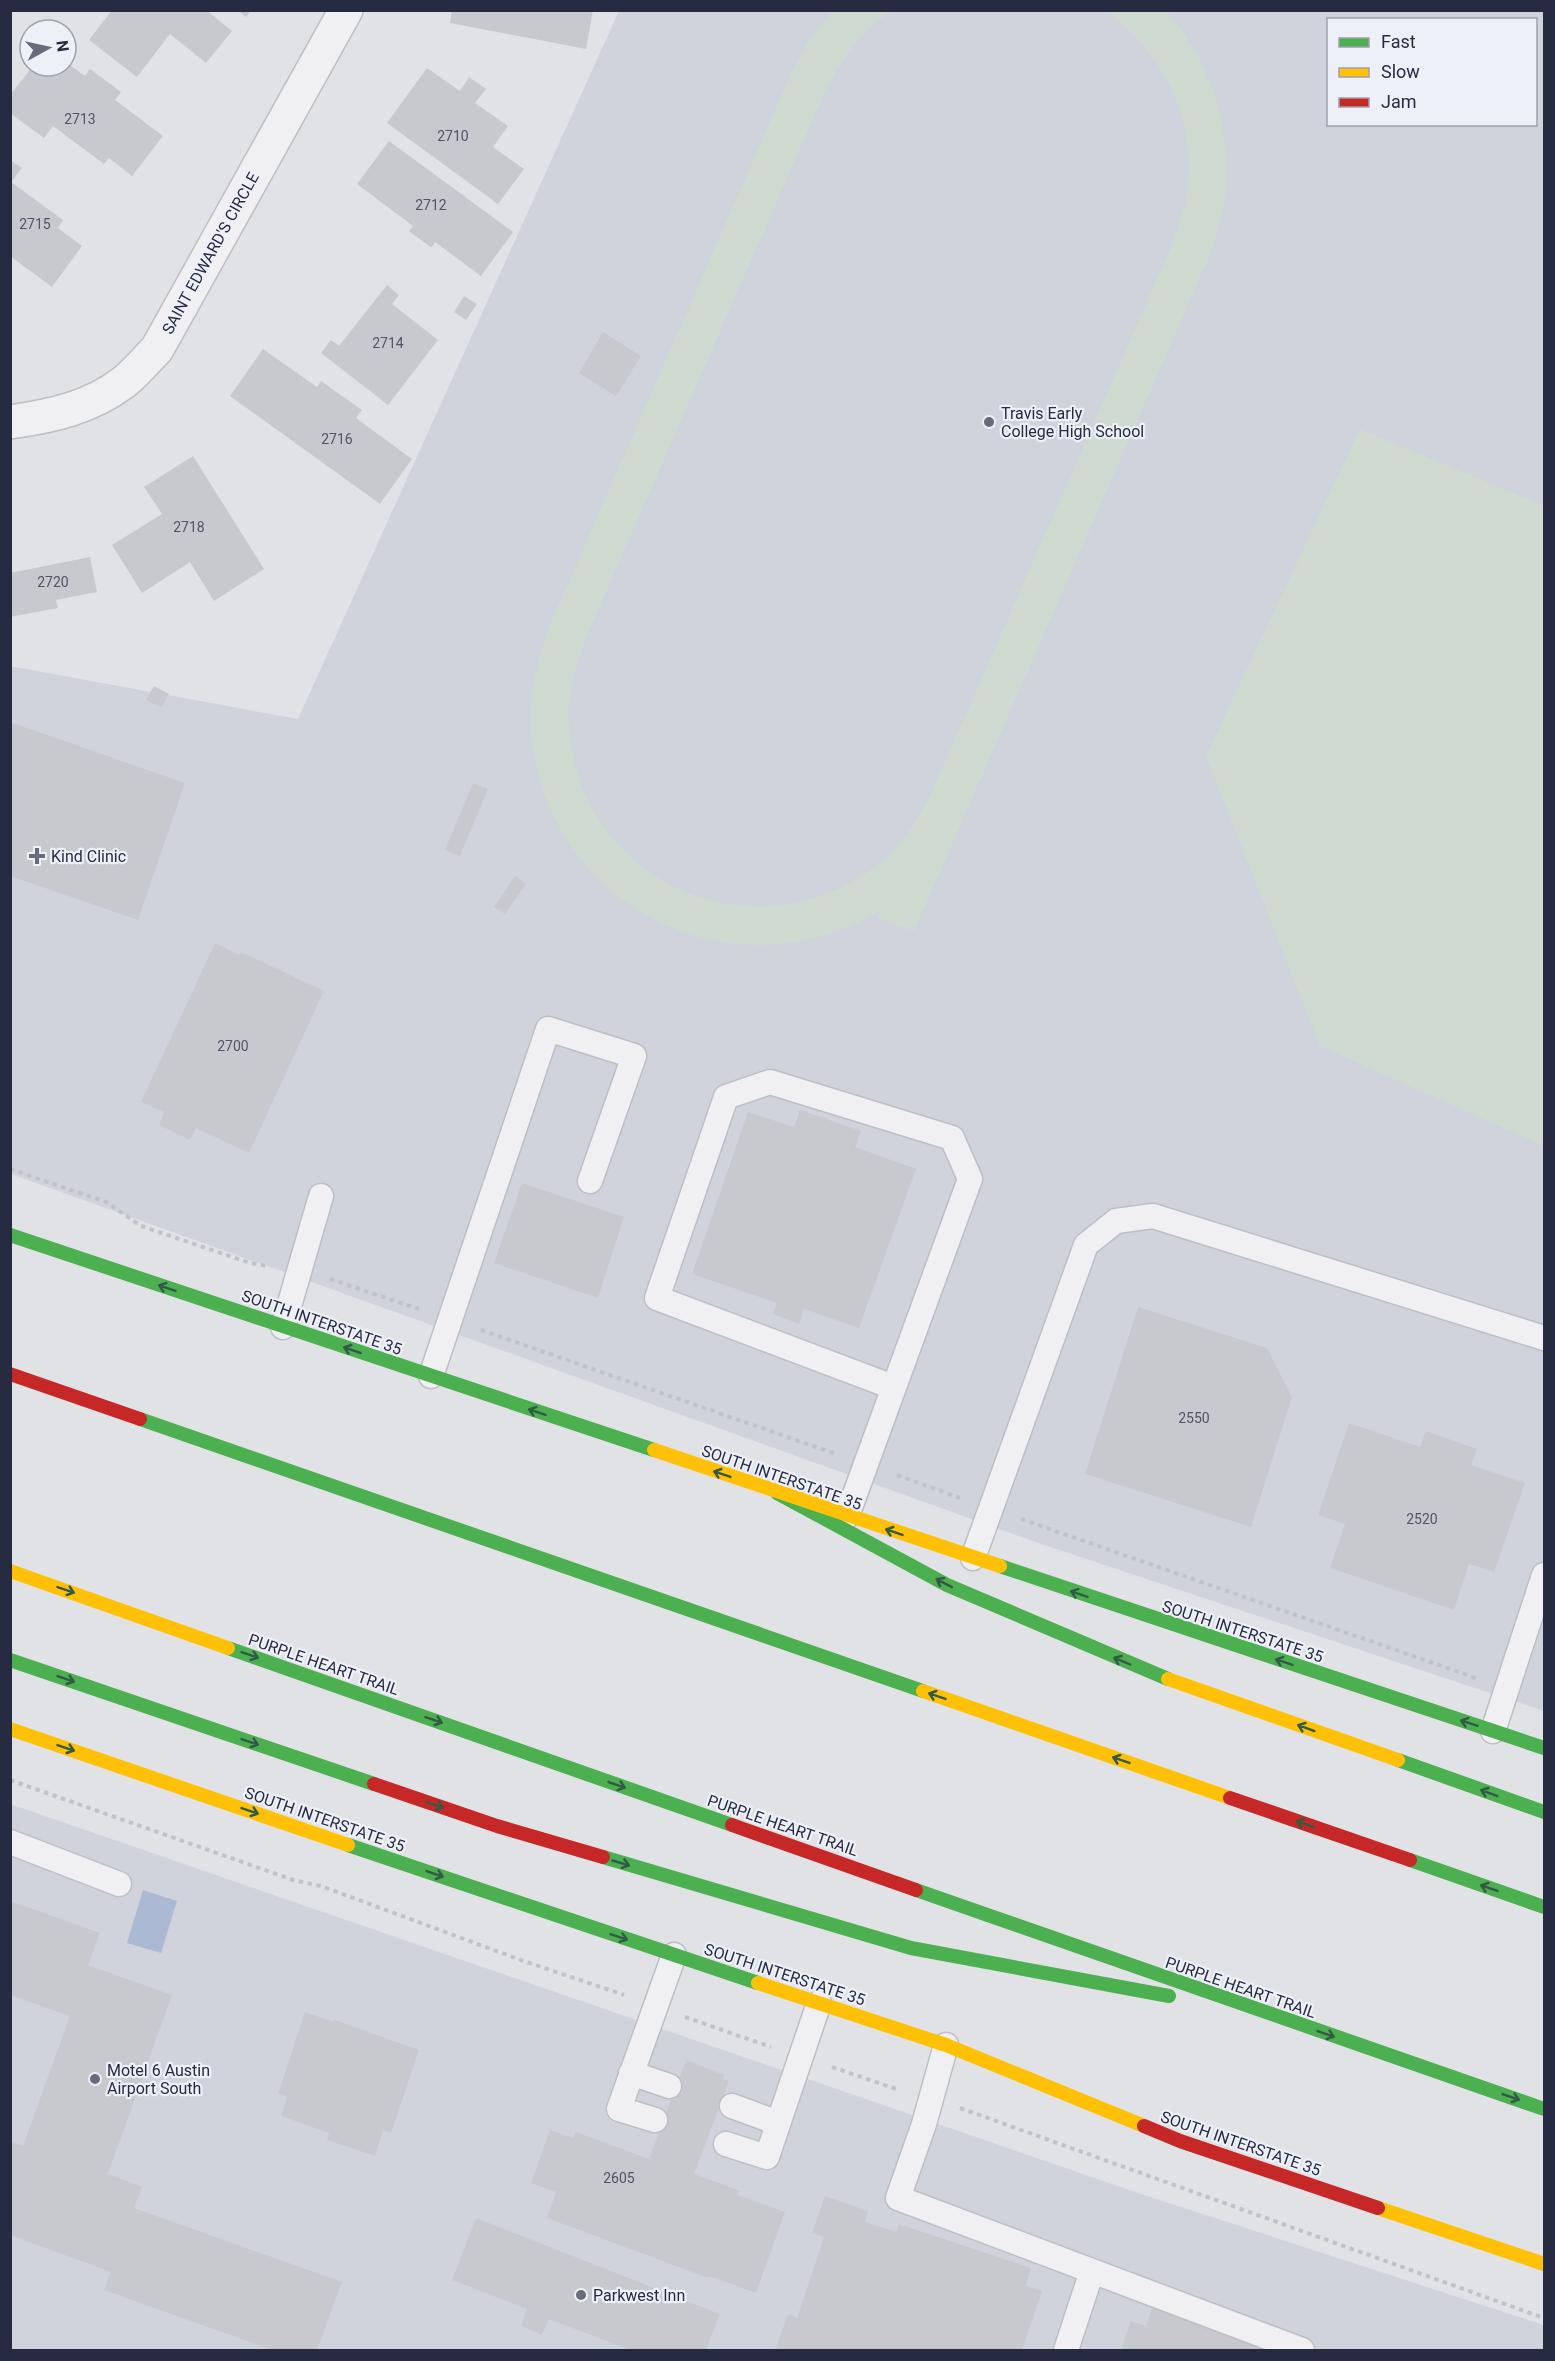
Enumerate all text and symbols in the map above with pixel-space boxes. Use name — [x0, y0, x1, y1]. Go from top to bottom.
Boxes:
north arrow — [18, 18, 78, 78]
legend — [1327, 18, 1537, 126]
text: Fast — [1381, 31, 1416, 52]
text: N — [52, 39, 73, 53]
text: Slow — [1381, 61, 1420, 82]
text: Jam — [1381, 91, 1417, 112]
house number: 2713 — [64, 111, 96, 127]
house number: 2710 — [437, 128, 469, 144]
street label: SAINT EDWARD'S CIRCLE — [158, 169, 263, 337]
house number: 2712 — [415, 197, 447, 213]
house number: 2715 — [19, 216, 51, 232]
house number: 2714 — [372, 335, 404, 351]
place label: Travis Early College High School — [1001, 404, 1144, 441]
marker: Travis Early College High School — [982, 415, 996, 429]
house number: 2716 — [321, 431, 353, 447]
house number: 2718 — [173, 519, 205, 535]
house number: 2720 — [37, 574, 69, 590]
marker: Kind Clinic — [28, 847, 46, 865]
place label: Kind Clinic — [51, 847, 126, 866]
house number: 2700 — [217, 1038, 249, 1054]
one-way arrow — [158, 1281, 177, 1292]
street label: SOUTH INTERSTATE 35 — [239, 1286, 405, 1359]
one-way arrow — [343, 1343, 362, 1354]
one-way arrow — [528, 1405, 547, 1416]
house number: 2550 — [1178, 1410, 1210, 1426]
street label: SOUTH INTERSTATE 35 — [699, 1441, 865, 1514]
one-way arrow — [713, 1468, 732, 1479]
house number: 2520 — [1406, 1511, 1438, 1527]
one-way arrow — [885, 1526, 904, 1537]
one-way arrow — [935, 1576, 953, 1588]
one-way arrow — [56, 1586, 75, 1597]
one-way arrow — [1070, 1587, 1089, 1598]
street label: SOUTH INTERSTATE 35 — [1160, 1596, 1326, 1667]
street label: PURPLE HEART TRAIL — [246, 1630, 402, 1699]
one-way arrow — [240, 1651, 259, 1662]
one-way arrow — [1114, 1655, 1132, 1666]
one-way arrow — [1275, 1655, 1294, 1666]
one-way arrow — [56, 1674, 75, 1685]
one-way arrow — [928, 1690, 947, 1701]
one-way arrow — [424, 1716, 442, 1727]
one-way arrow — [1460, 1717, 1479, 1728]
one-way arrow — [1297, 1721, 1315, 1732]
one-way arrow — [240, 1737, 259, 1748]
one-way arrow — [56, 1743, 75, 1754]
one-way arrow — [1112, 1754, 1131, 1765]
one-way arrow — [608, 1780, 626, 1791]
street label: SOUTH INTERSTATE 35 — [242, 1783, 408, 1856]
one-way arrow — [1480, 1786, 1499, 1797]
street label: PURPLE HEART TRAIL — [705, 1791, 861, 1860]
one-way arrow — [425, 1801, 444, 1812]
one-way arrow — [240, 1806, 259, 1817]
one-way arrow — [1296, 1818, 1315, 1829]
one-way arrow — [611, 1858, 630, 1869]
one-way arrow — [425, 1870, 444, 1881]
one-way arrow — [1480, 1882, 1499, 1893]
one-way arrow — [609, 1933, 628, 1944]
street label: SOUTH INTERSTATE 35 — [702, 1939, 868, 2010]
street label: PURPLE HEART TRAIL — [1163, 1953, 1319, 2022]
one-way arrow — [1316, 2029, 1335, 2040]
place label: Motel 6 Austin Airport South — [107, 2061, 210, 2098]
marker: Motel 6 Austin Airport South — [88, 2072, 102, 2086]
one-way arrow — [1501, 2093, 1520, 2104]
street label: SOUTH INTERSTATE 35 — [1158, 2107, 1324, 2180]
house number: 2605 — [603, 2170, 635, 2186]
place label: Parkwest Inn — [593, 2286, 685, 2305]
marker: Parkwest Inn — [574, 2288, 588, 2302]

